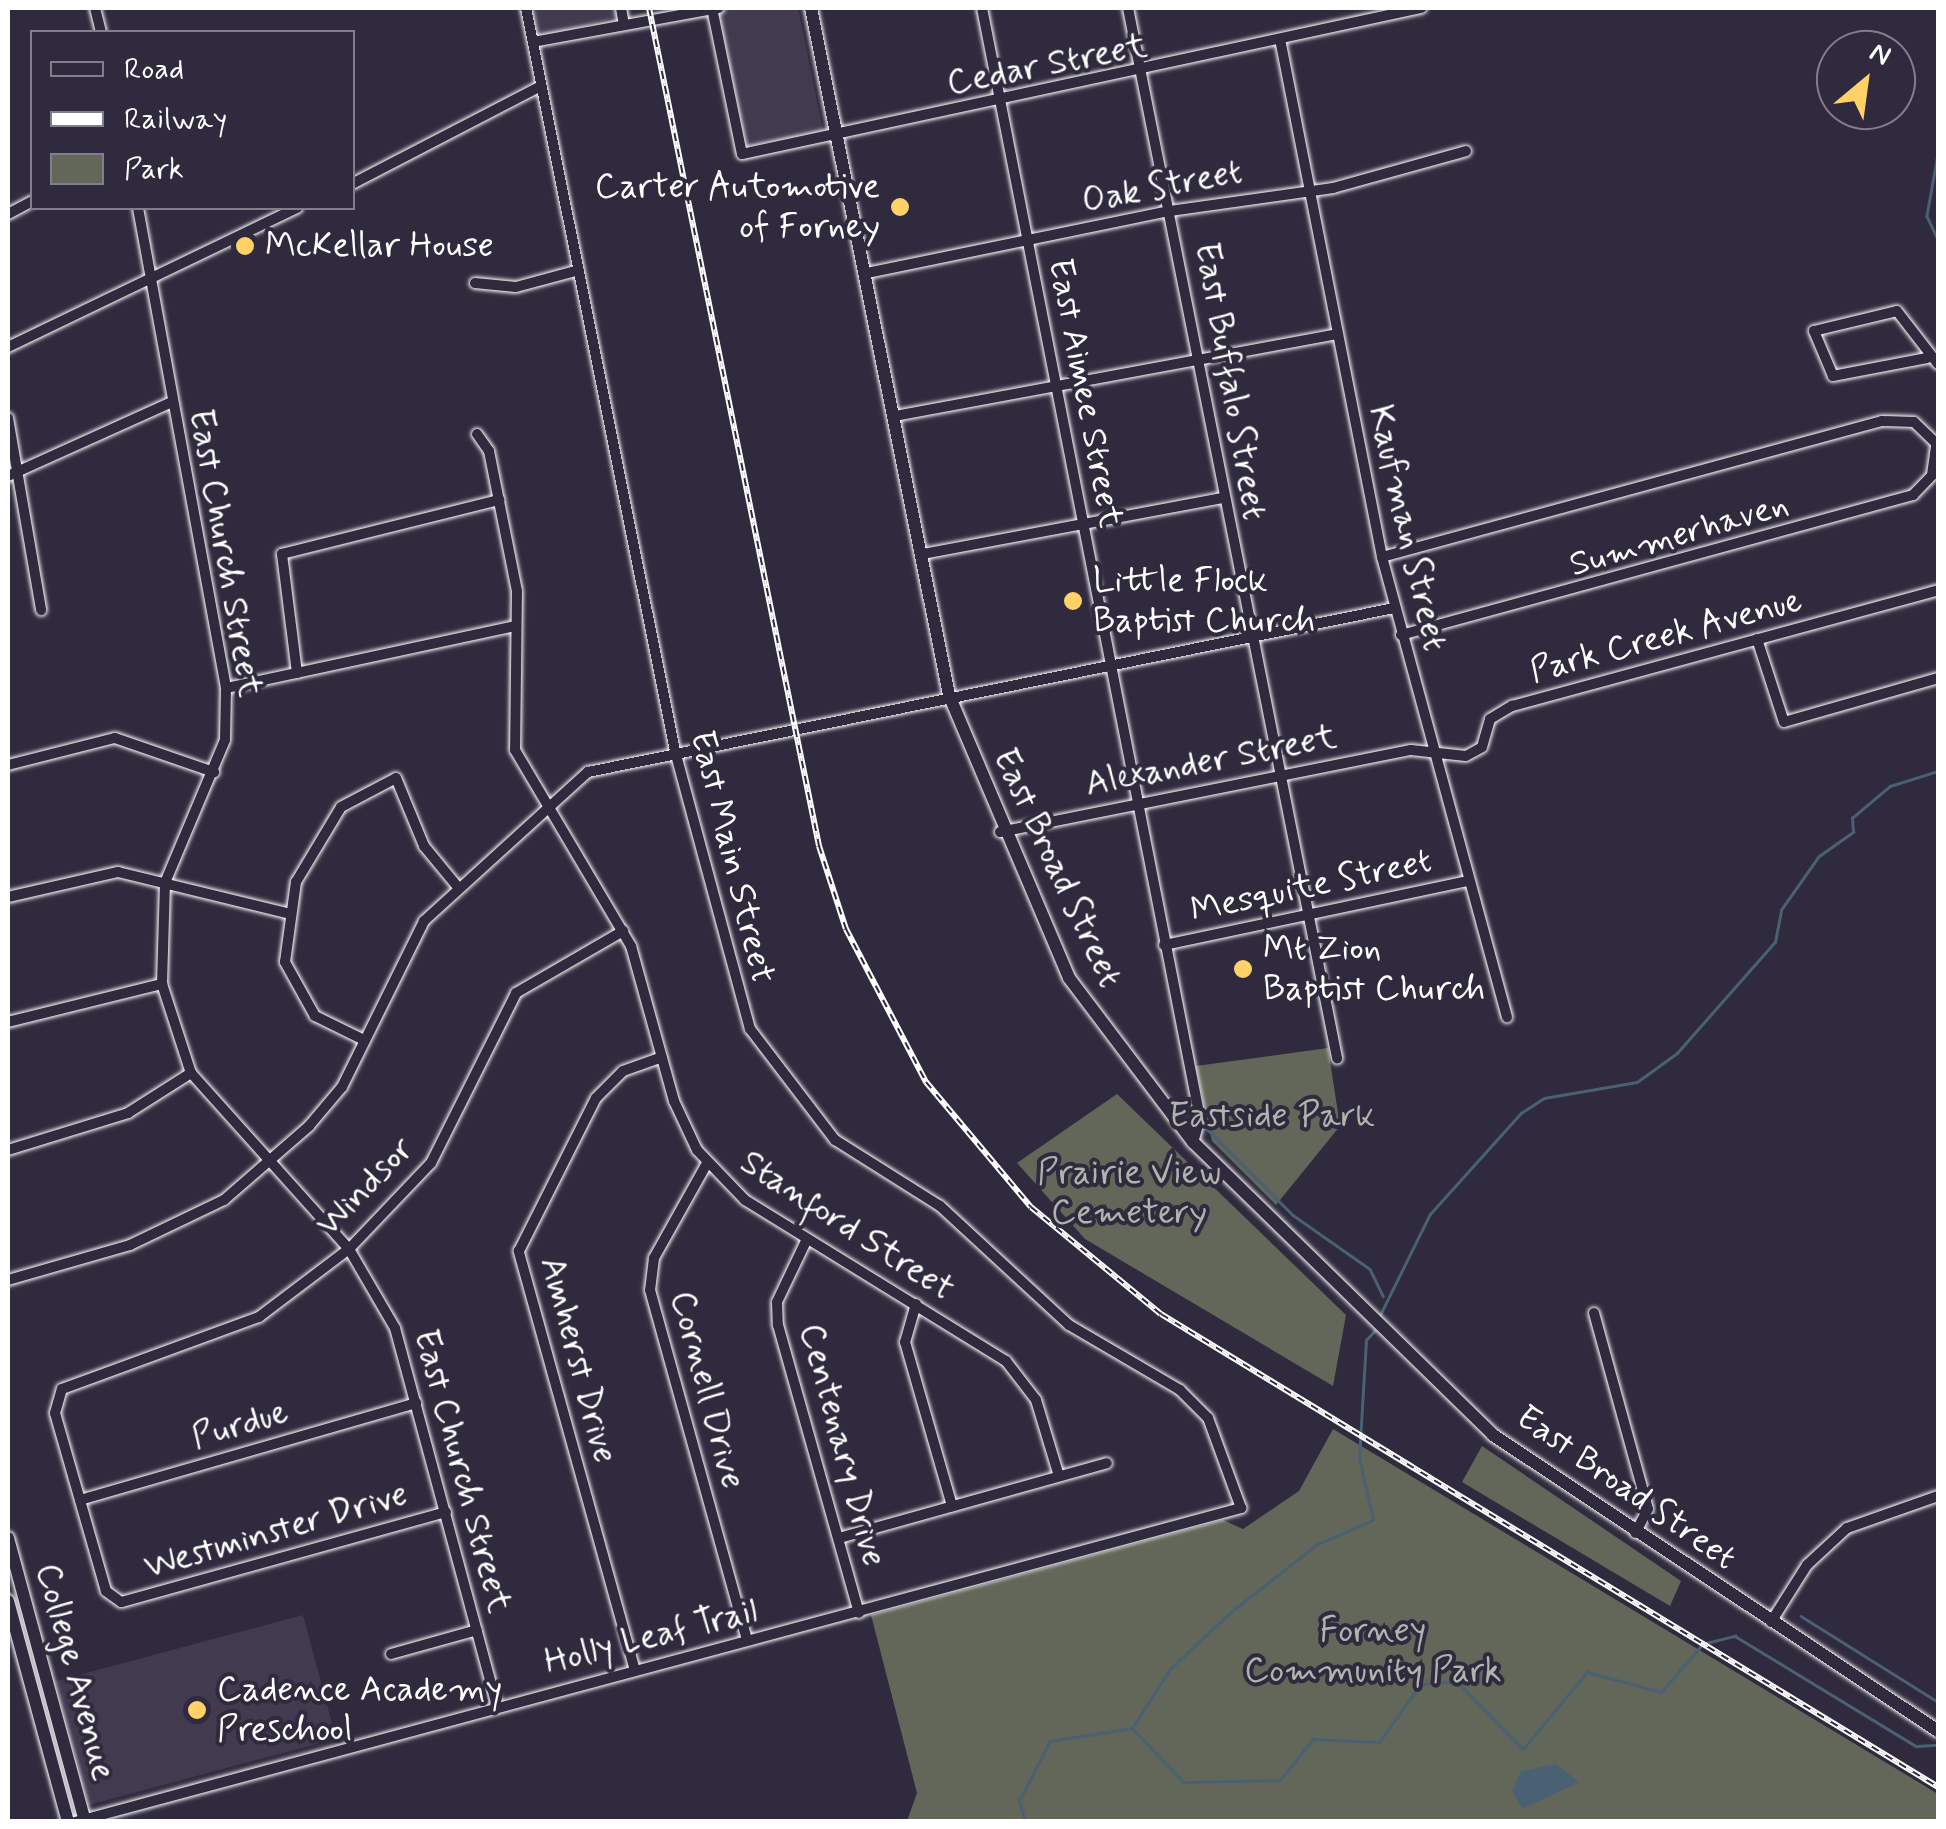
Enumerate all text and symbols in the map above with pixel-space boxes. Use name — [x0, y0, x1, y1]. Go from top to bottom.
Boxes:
street label: Cedar Street — [943, 25, 1151, 105]
legend — [30, 30, 355, 210]
north arrow — [1816, 30, 1916, 130]
text: N — [1863, 34, 1897, 76]
text: Road — [124, 50, 184, 89]
text: Railway — [124, 100, 227, 139]
text: Park — [124, 150, 184, 189]
street label: Oak Street — [1076, 150, 1248, 224]
place label: Carter Automotive of Forney — [598, 166, 880, 248]
marker: Carter Automotive of Forney — [889, 196, 911, 218]
place label: McKellar House — [265, 225, 492, 267]
marker: McKellar House — [234, 235, 256, 257]
street label: East Buffalo Street — [1184, 236, 1276, 526]
street label: East Aimee Street — [1038, 255, 1132, 531]
street label: Kaufman Street — [1358, 398, 1456, 658]
street label: East Church Street — [179, 406, 271, 700]
street label: Summerhaven — [1565, 484, 1793, 586]
place label: Little Flock Baptist Church — [1093, 560, 1315, 642]
street label: Park Creek Avenue — [1523, 579, 1809, 693]
marker: Little Flock Baptist Church — [1062, 590, 1084, 612]
street label: Alexander Street — [1082, 716, 1340, 806]
street label: East Main Street — [680, 727, 784, 987]
street label: East Broad Street — [982, 739, 1132, 997]
street label: Mesquite Street — [1184, 839, 1438, 933]
place label: Mt Zion Baptist Church — [1263, 928, 1485, 1010]
marker: Mt Zion Baptist Church — [1232, 958, 1254, 980]
park label: Eastside Park — [1173, 1095, 1371, 1137]
street label: Windsor — [308, 1129, 422, 1245]
street label: Stanford Street — [733, 1142, 961, 1310]
park label: Prairie View Cemetery — [1038, 1152, 1220, 1234]
street label: Amherst Drive — [530, 1252, 626, 1468]
street label: Cornell Drive — [661, 1288, 753, 1492]
street label: Centenary Drive — [789, 1319, 895, 1571]
street label: East Church Street — [404, 1325, 520, 1617]
street label: Purdue — [187, 1391, 293, 1459]
street label: East Broad Street — [1505, 1395, 1747, 1581]
street label: Westminster Drive — [141, 1474, 411, 1588]
street label: College Avenue — [26, 1559, 124, 1785]
street label: Holly Leaf Trail — [538, 1590, 764, 1684]
park label: Forney Community Park — [1244, 1610, 1502, 1692]
place label: Cadence Academy Preschool — [217, 1669, 502, 1751]
marker: Cadence Academy Preschool — [186, 1699, 208, 1721]

